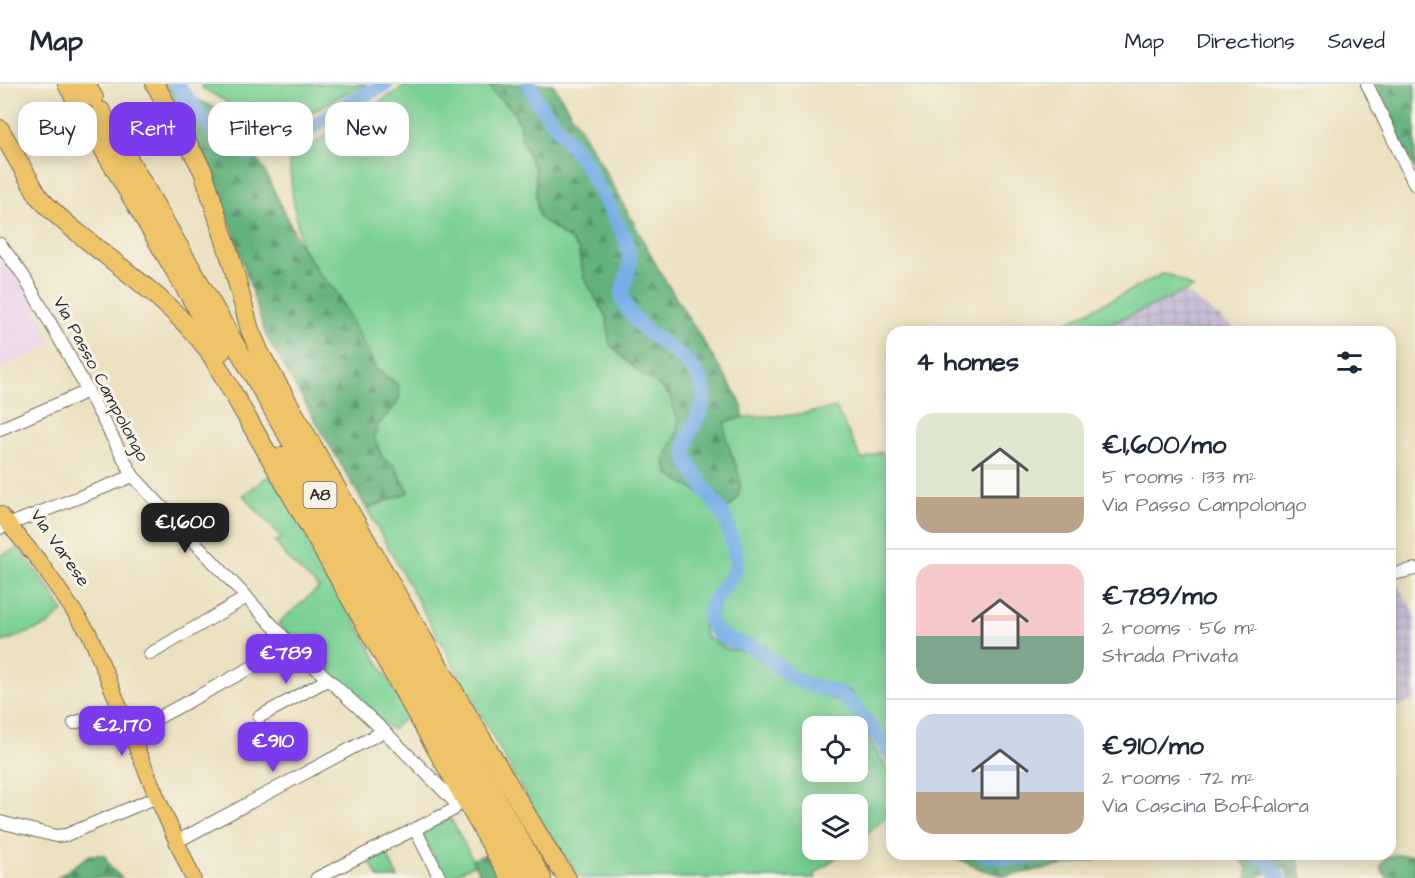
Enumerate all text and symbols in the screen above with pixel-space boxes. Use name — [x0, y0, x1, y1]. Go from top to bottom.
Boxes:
text: Map — [30, 22, 83, 61]
text: Map — [1124, 27, 1164, 56]
text: Directions — [1197, 27, 1295, 56]
text: Saved — [1328, 27, 1385, 56]
chip: Buy — [18, 102, 97, 156]
chip: Rent — [109, 102, 196, 156]
chip: Filters — [208, 102, 313, 156]
chip: New — [325, 102, 409, 156]
street label: Via Passo Campolongo — [46, 292, 155, 467]
text: 4 homes — [916, 344, 1019, 380]
icon: filters — [1333, 346, 1366, 379]
text: €1,600/mo — [1102, 427, 1226, 463]
icon: home — [964, 437, 1036, 509]
text: 5 rooms · 133 m² — [1102, 463, 1256, 491]
road number: A8 — [304, 482, 336, 508]
text: Via Passo Campolongo — [1102, 491, 1306, 519]
pin: €1,600 — [136, 503, 234, 554]
street label: Via Varese — [24, 504, 96, 592]
text: €1,600 — [155, 508, 215, 536]
text: €789/mo — [1102, 578, 1217, 614]
icon: home — [964, 588, 1036, 660]
text: 2 rooms · 56 m² — [1102, 614, 1257, 642]
pin: €789 — [250, 634, 322, 685]
text: €789 — [260, 639, 312, 667]
text: Strada Privata — [1102, 642, 1238, 670]
pin: €2,170 — [73, 706, 171, 757]
text: €2,170 — [93, 711, 151, 739]
map controls — [802, 716, 868, 860]
button: locate — [802, 716, 868, 782]
pin: €910 — [237, 722, 309, 773]
text: €910 — [252, 727, 294, 755]
text: €910/mo — [1102, 728, 1204, 764]
icon: home — [964, 738, 1036, 810]
text: 2 rooms · 72 m² — [1102, 764, 1254, 792]
text: Via Cascina Boffalora — [1102, 792, 1309, 820]
button: layers — [802, 794, 868, 860]

